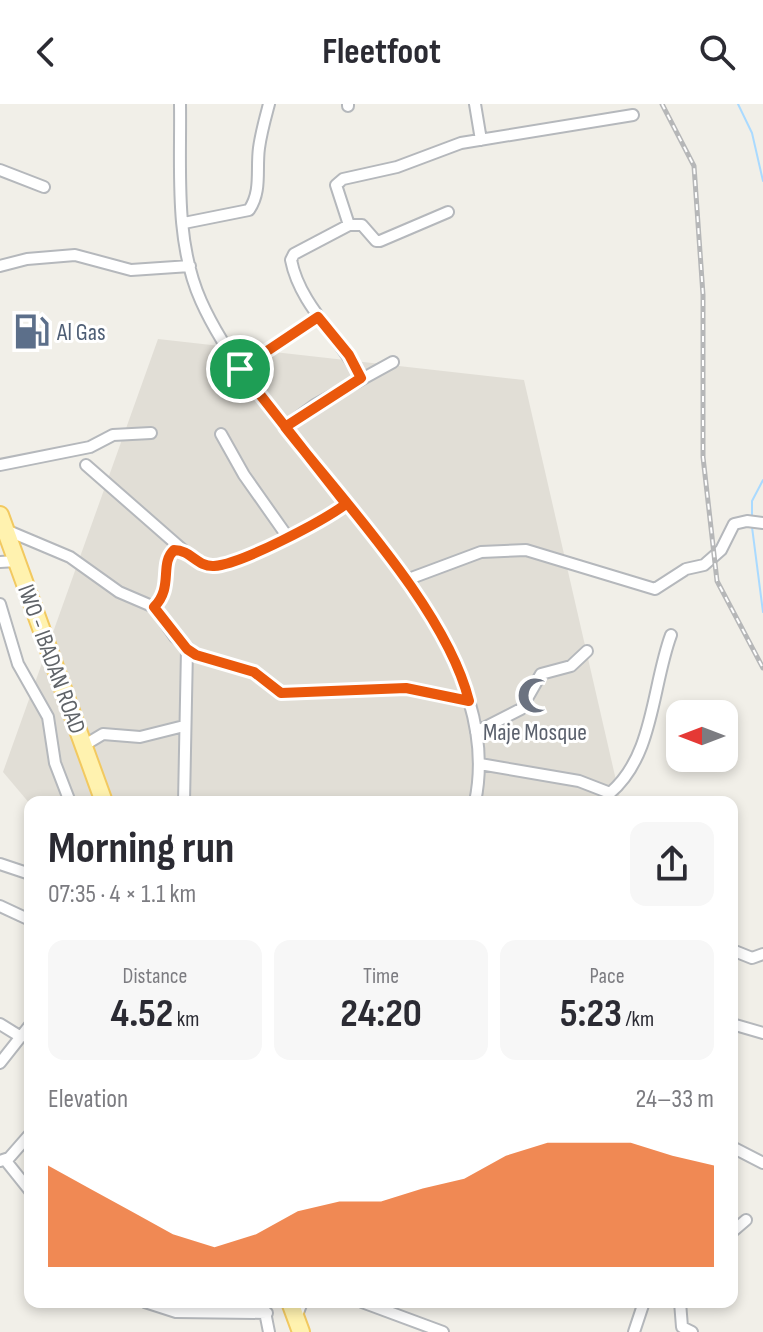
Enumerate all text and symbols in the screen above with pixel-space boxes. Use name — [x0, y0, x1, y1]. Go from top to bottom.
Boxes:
icon: back — [24, 30, 68, 74]
icon: search — [695, 30, 739, 74]
text: Fleetfoot — [322, 31, 441, 74]
fuel station icon: Al Gas — [12, 313, 50, 351]
place label: Al Gas — [56, 318, 106, 347]
pin — [206, 335, 274, 403]
icon: arrive — [218, 347, 262, 391]
street label: IWO - IBADAN ROAD — [11, 580, 92, 738]
mosque icon: Maje Mosque — [516, 676, 554, 714]
north arrow — [666, 700, 738, 772]
map controls — [666, 700, 738, 772]
place label: Maje Mosque — [483, 718, 587, 747]
text: Morning run — [48, 822, 234, 875]
button: share — [630, 822, 714, 906]
text: 07:35 · 4 × 1.1 km — [48, 879, 196, 910]
text: Distance — [123, 963, 187, 990]
text: Time — [363, 963, 399, 990]
text: Pace — [589, 963, 625, 990]
text: 4.52 — [111, 990, 173, 1038]
text: 24:20 — [340, 990, 422, 1038]
text: 5:23 — [560, 990, 622, 1038]
text: km — [173, 1006, 199, 1033]
text: /km — [622, 1006, 654, 1033]
text: Elevation — [48, 1084, 128, 1115]
text: 24–33 m — [635, 1084, 714, 1115]

